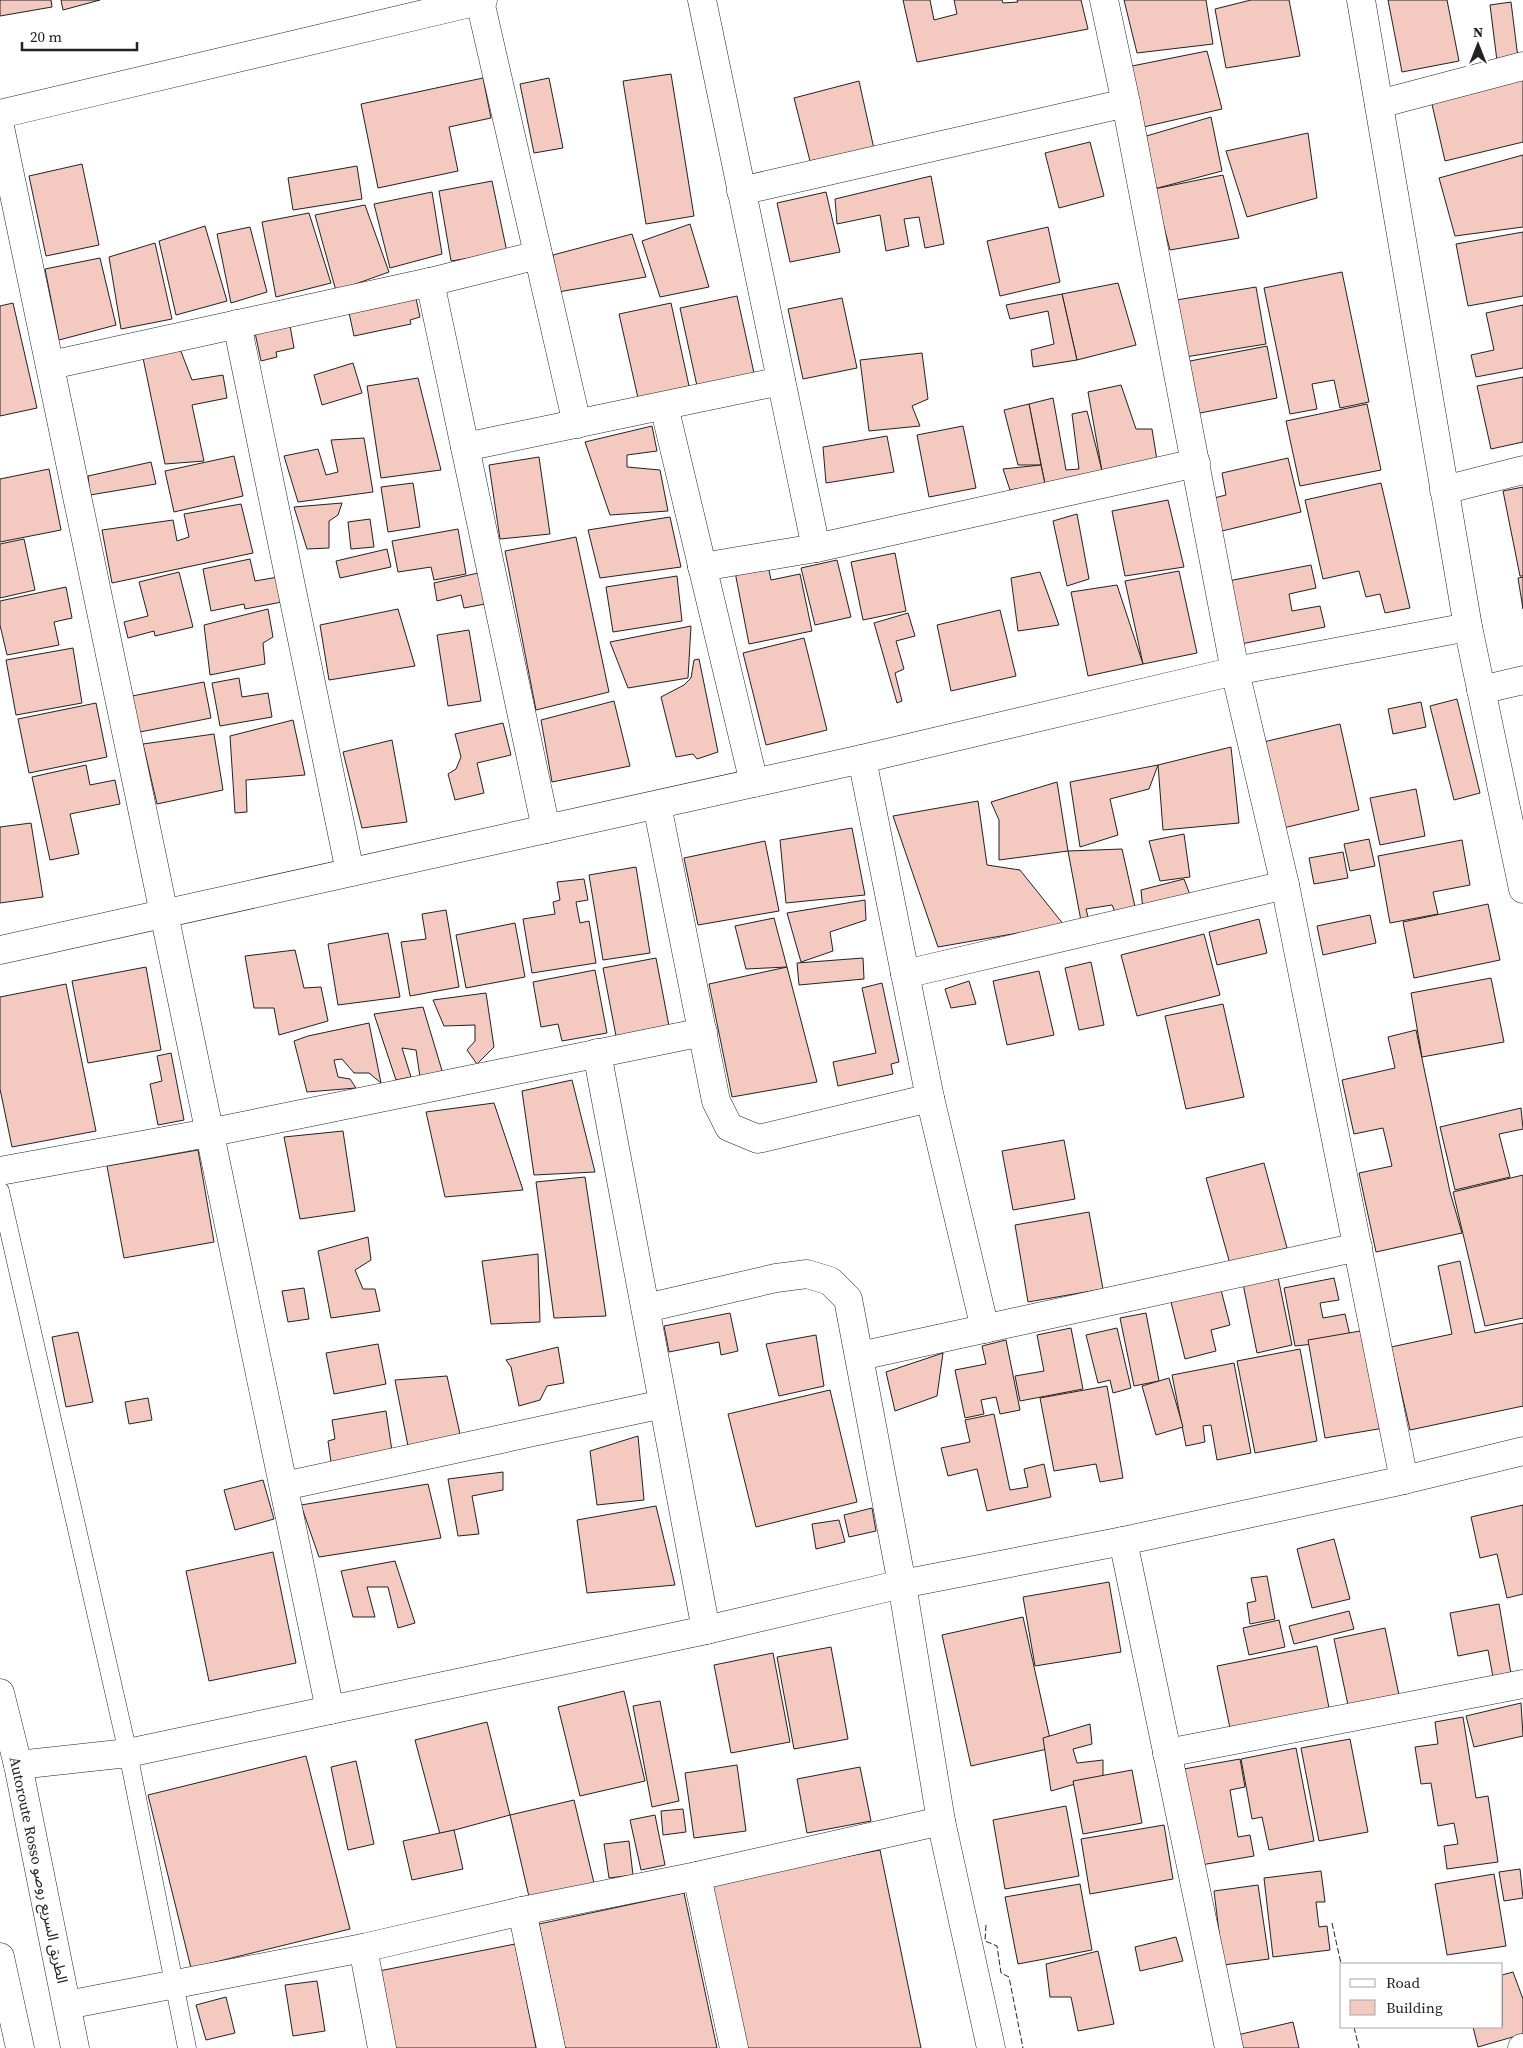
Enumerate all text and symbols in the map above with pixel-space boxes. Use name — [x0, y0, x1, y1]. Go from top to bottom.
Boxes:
scale bar — [22, 20, 138, 52]
north arrow — [1453, 20, 1503, 70]
text: N — [1473, 22, 1483, 42]
text: 20 m — [30, 26, 62, 47]
street label: Autoroute Rosso الطريق السريع روصو — [3, 1755, 73, 1986]
legend — [1340, 1963, 1503, 2028]
text: Road — [1386, 1972, 1420, 1993]
text: Building — [1386, 1997, 1443, 2018]

